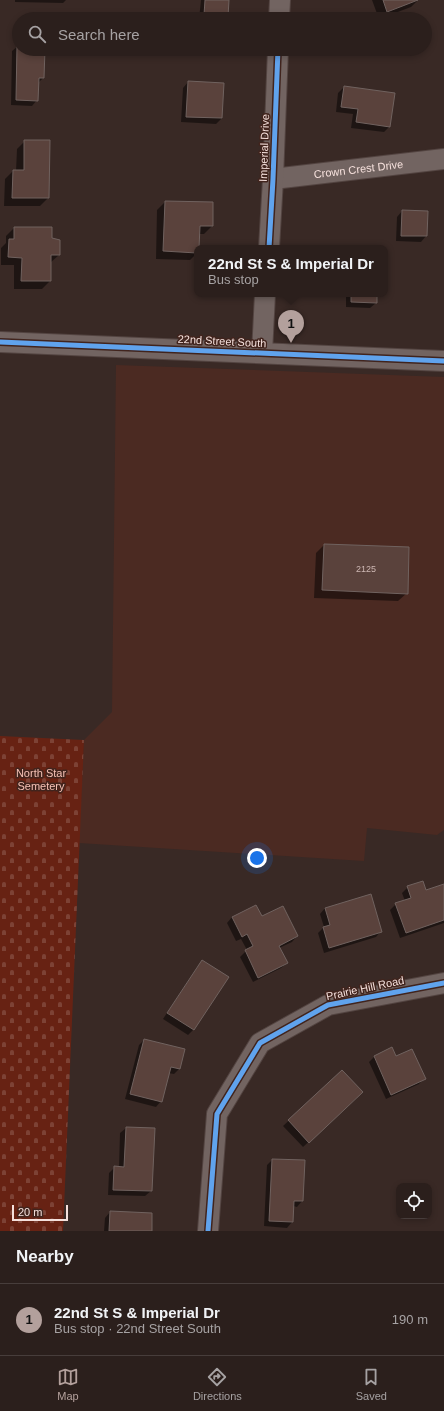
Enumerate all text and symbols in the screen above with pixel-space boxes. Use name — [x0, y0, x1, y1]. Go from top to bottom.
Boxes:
search box — [12, 12, 432, 56]
icon: search — [26, 23, 48, 45]
text: Search here — [58, 26, 140, 43]
street label: Imperial Drive — [257, 114, 271, 182]
street label: Crown Crest Drive — [313, 158, 404, 180]
popup — [194, 245, 388, 297]
text: 22nd St S & Imperial Dr — [208, 255, 374, 272]
text: Bus stop — [208, 272, 259, 287]
pin: 1 — [278, 310, 304, 343]
street label: 22nd Street South — [177, 333, 267, 349]
house number: 2125 — [356, 564, 376, 574]
park label: North Star Semetery — [16, 767, 66, 792]
your location — [247, 848, 267, 868]
street label: Prairie Hill Road — [325, 974, 405, 1002]
map controls — [396, 1183, 432, 1219]
button: locate — [396, 1183, 432, 1219]
scale bar — [12, 1203, 68, 1222]
text: 20 m — [18, 1206, 42, 1218]
text: Nearby — [16, 1247, 74, 1266]
text: 22nd St S & Imperial Dr — [54, 1304, 220, 1321]
text: 1 — [25, 1312, 33, 1327]
text: 190 m — [392, 1312, 428, 1327]
text: Bus stop · 22nd Street South — [54, 1321, 221, 1336]
tab: Map — [57, 1366, 79, 1402]
tab: Directions — [193, 1366, 242, 1402]
tab: Saved — [356, 1366, 387, 1402]

